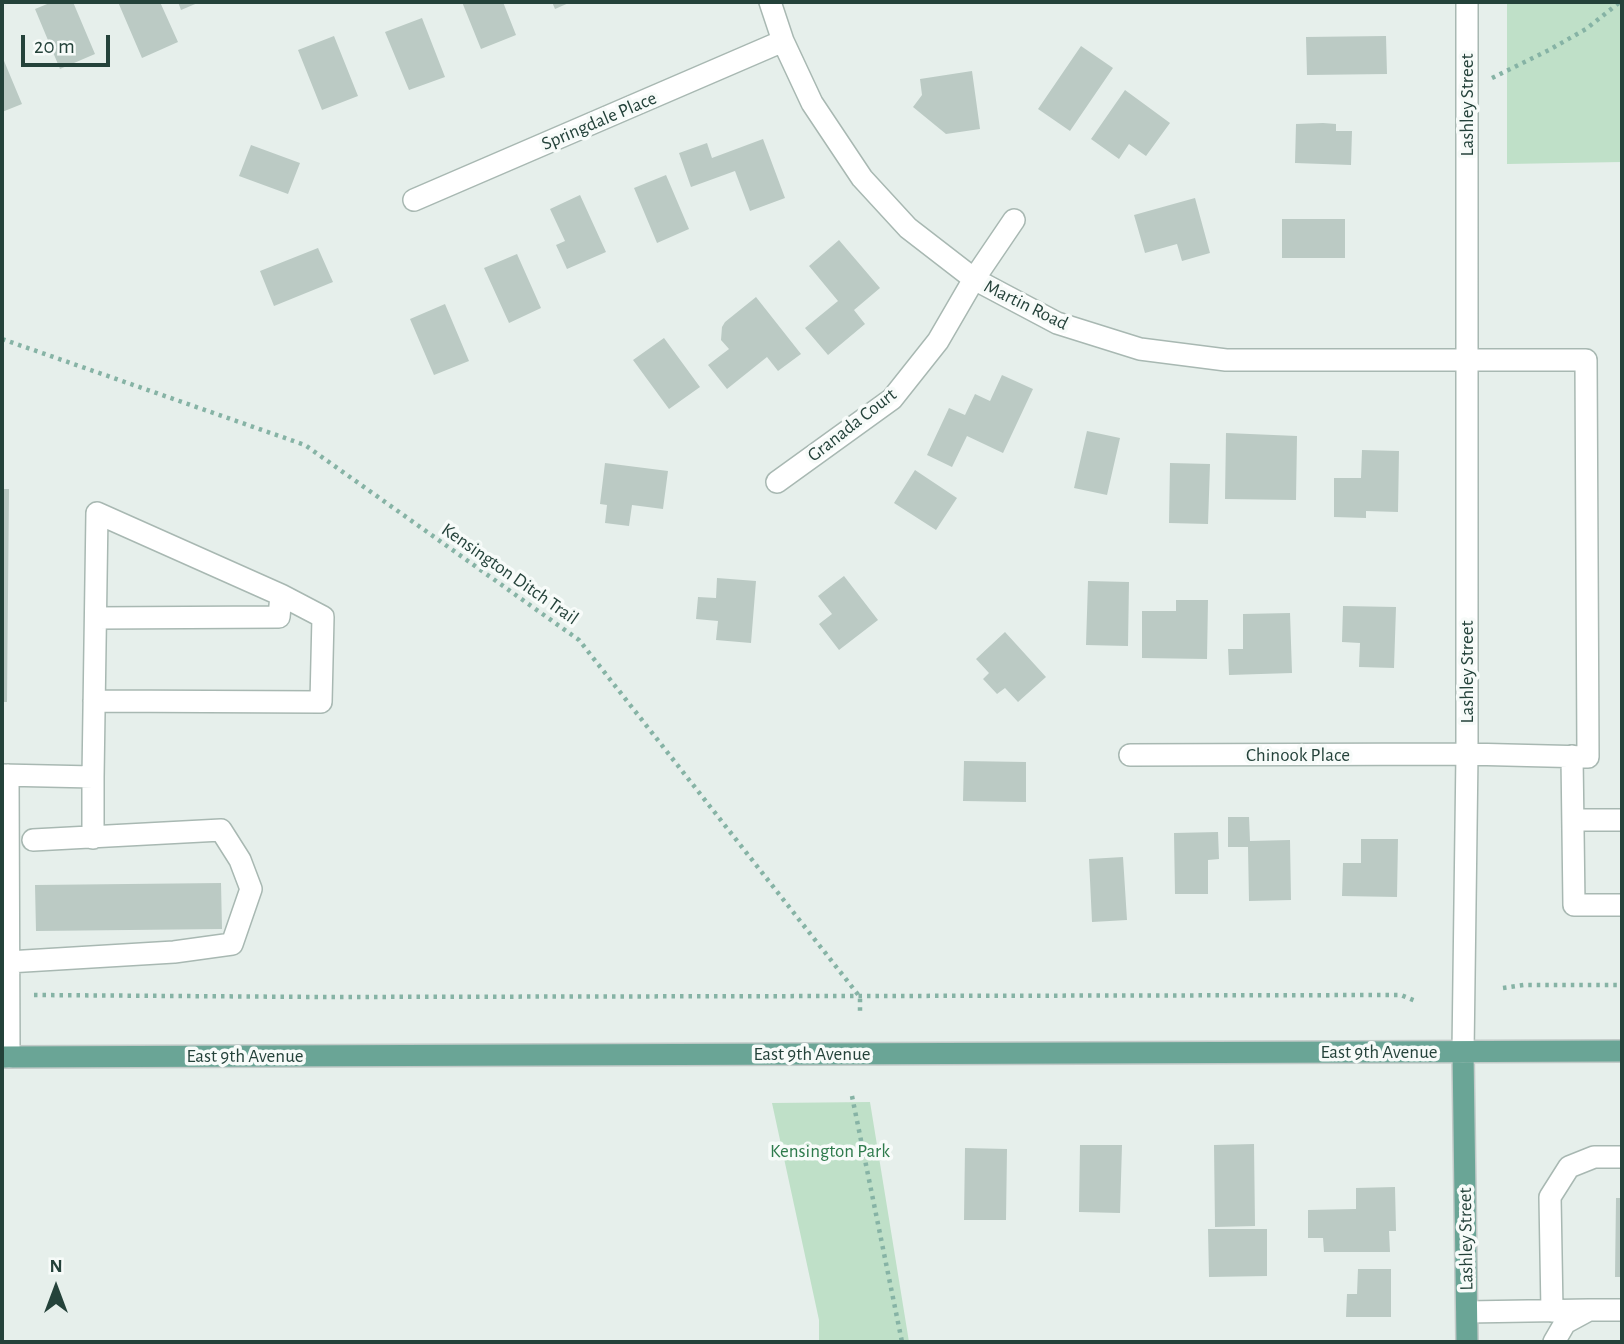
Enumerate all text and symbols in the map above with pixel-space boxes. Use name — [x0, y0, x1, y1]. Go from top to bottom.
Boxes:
scale bar — [24, 21, 114, 65]
text: 20 m — [34, 36, 75, 57]
street label: Lashley Street — [1456, 53, 1478, 157]
street label: Springdale Place — [538, 87, 660, 155]
street label: Martin Road — [980, 275, 1072, 335]
street label: Granada Court — [803, 383, 901, 467]
street label: Kensington Ditch Trail — [437, 518, 583, 630]
street label: Lashley Street — [1456, 620, 1478, 724]
street label: Chinook Place — [1246, 744, 1350, 766]
street label: East 9th Avenue — [1320, 1041, 1438, 1063]
street label: East 9th Avenue — [753, 1043, 871, 1065]
street label: East 9th Avenue — [186, 1045, 304, 1067]
park label: Kensington Park — [770, 1140, 890, 1162]
street label: Lashley Street — [1454, 1187, 1478, 1291]
north arrow — [21, 1253, 91, 1323]
text: N — [49, 1257, 63, 1276]

